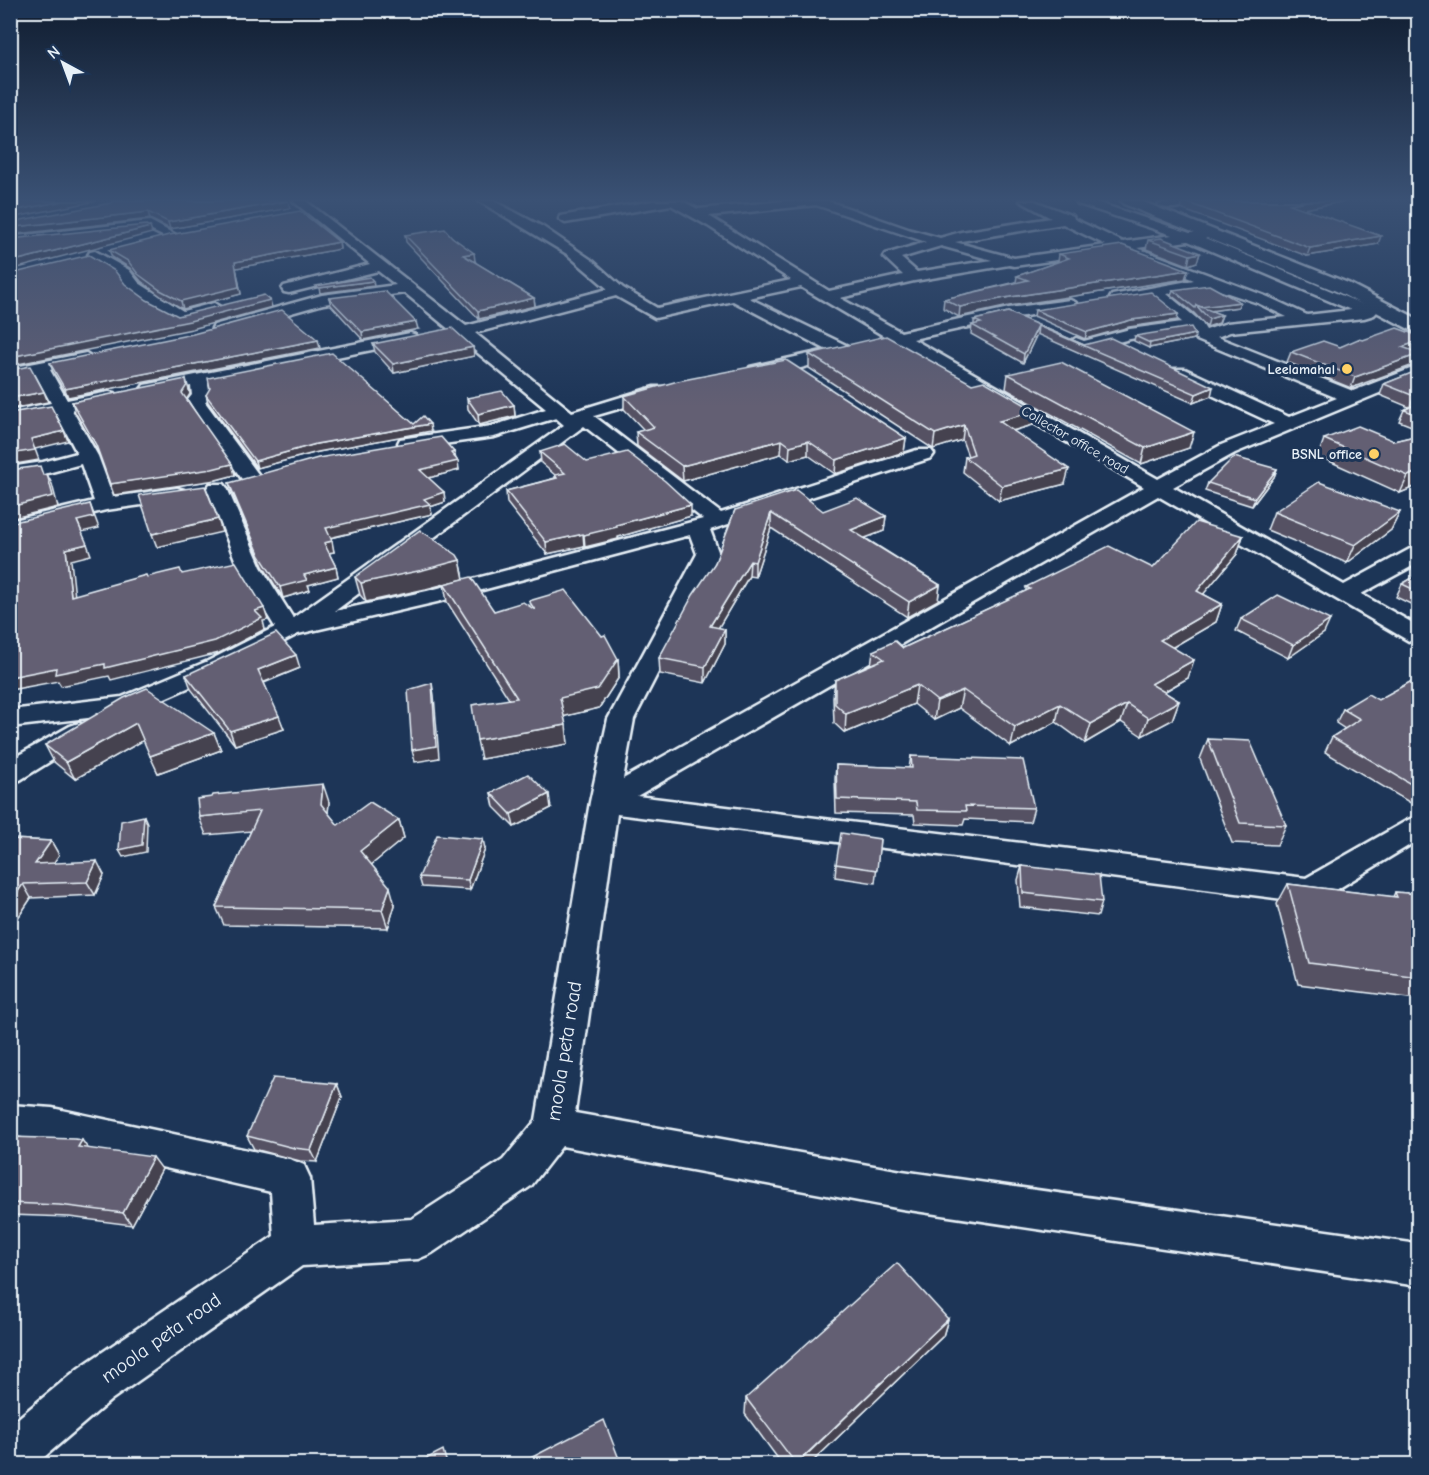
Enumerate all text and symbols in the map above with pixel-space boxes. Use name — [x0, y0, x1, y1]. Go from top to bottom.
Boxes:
north arrow — [33, 33, 93, 93]
text: N — [44, 42, 64, 63]
place label: Leelamahal — [1268, 361, 1335, 378]
marker: Leelamahal — [1340, 362, 1354, 376]
street label: Collector office road — [1018, 402, 1132, 478]
place label: BSNL office — [1291, 446, 1362, 463]
marker: BSNL office — [1367, 447, 1381, 461]
street label: moola peta road — [542, 980, 586, 1122]
street label: moola peta road — [97, 1288, 225, 1388]

